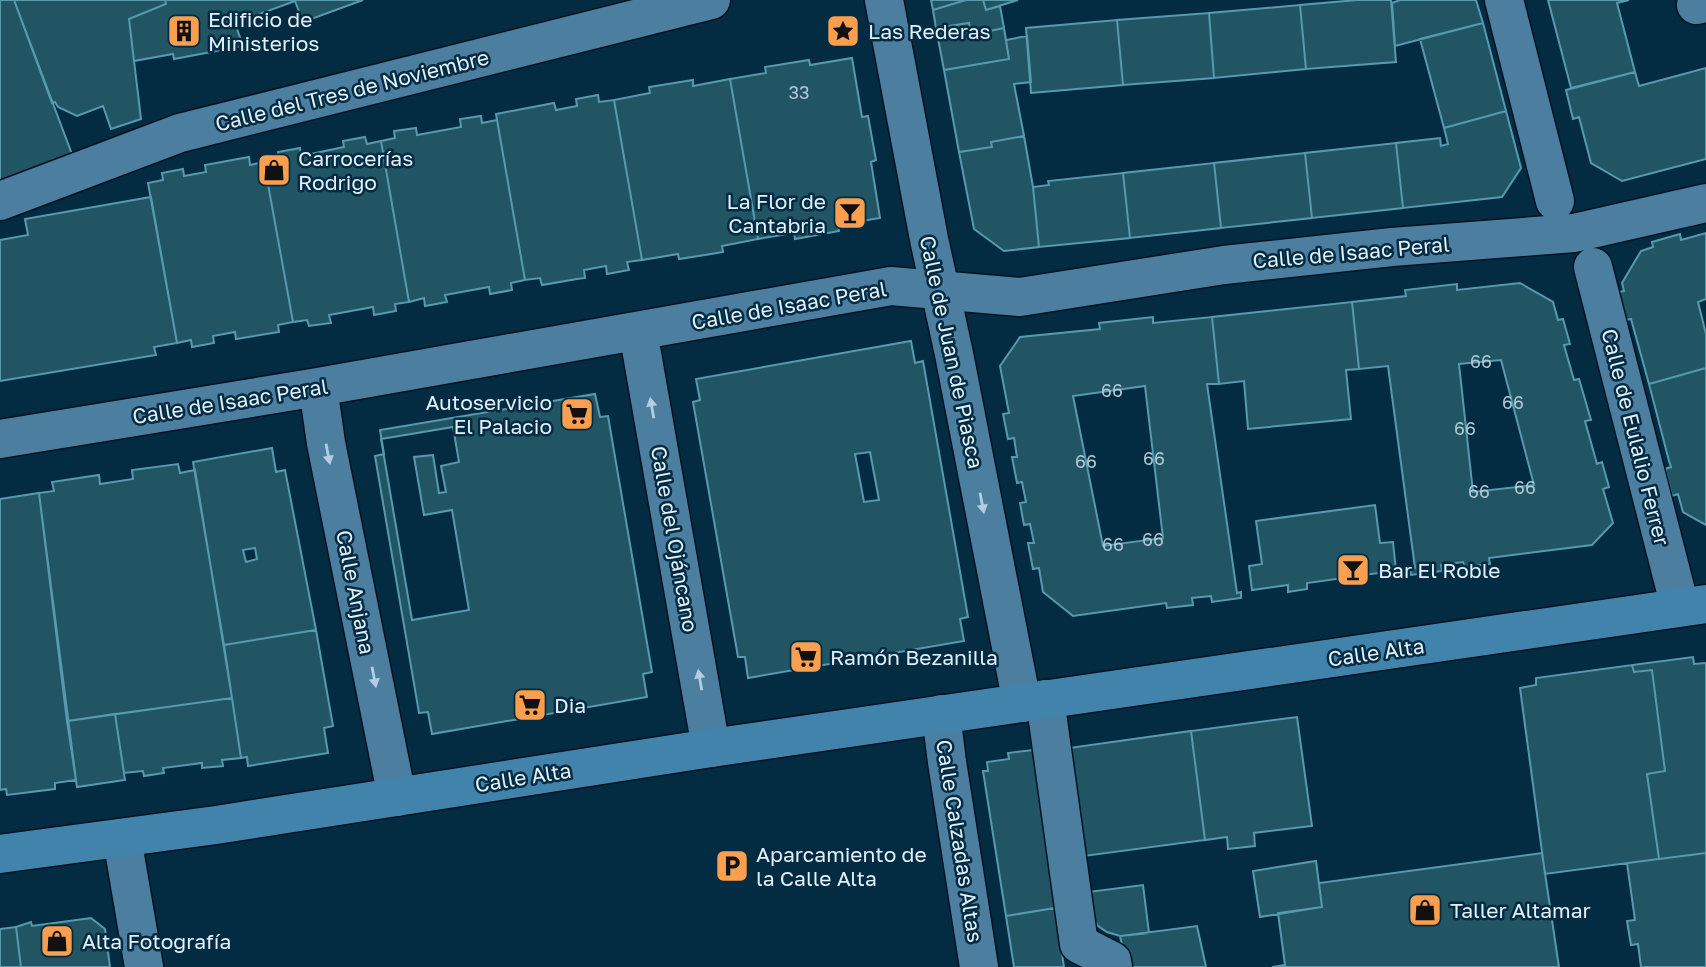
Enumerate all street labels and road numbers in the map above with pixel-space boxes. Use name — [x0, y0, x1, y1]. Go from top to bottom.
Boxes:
street label: Calle del Tres de Noviembre — [212, 43, 492, 137]
street label: Calle de Isaac Peral — [1251, 230, 1451, 274]
street label: Calle de Juan de Piasca — [915, 233, 989, 471]
street label: Calle de Isaac Peral — [689, 275, 889, 335]
street label: Calle de Eulalio Ferrer — [1596, 326, 1676, 548]
street label: Calle de Isaac Peral — [130, 373, 330, 429]
street label: Calle del Ojáncano — [646, 444, 704, 634]
street label: Calle Anjana — [331, 528, 381, 656]
street label: Calle Alta — [1326, 632, 1426, 672]
street label: Calle Calzadas Altas — [931, 738, 989, 944]
street label: Calle Alta — [473, 757, 573, 797]

